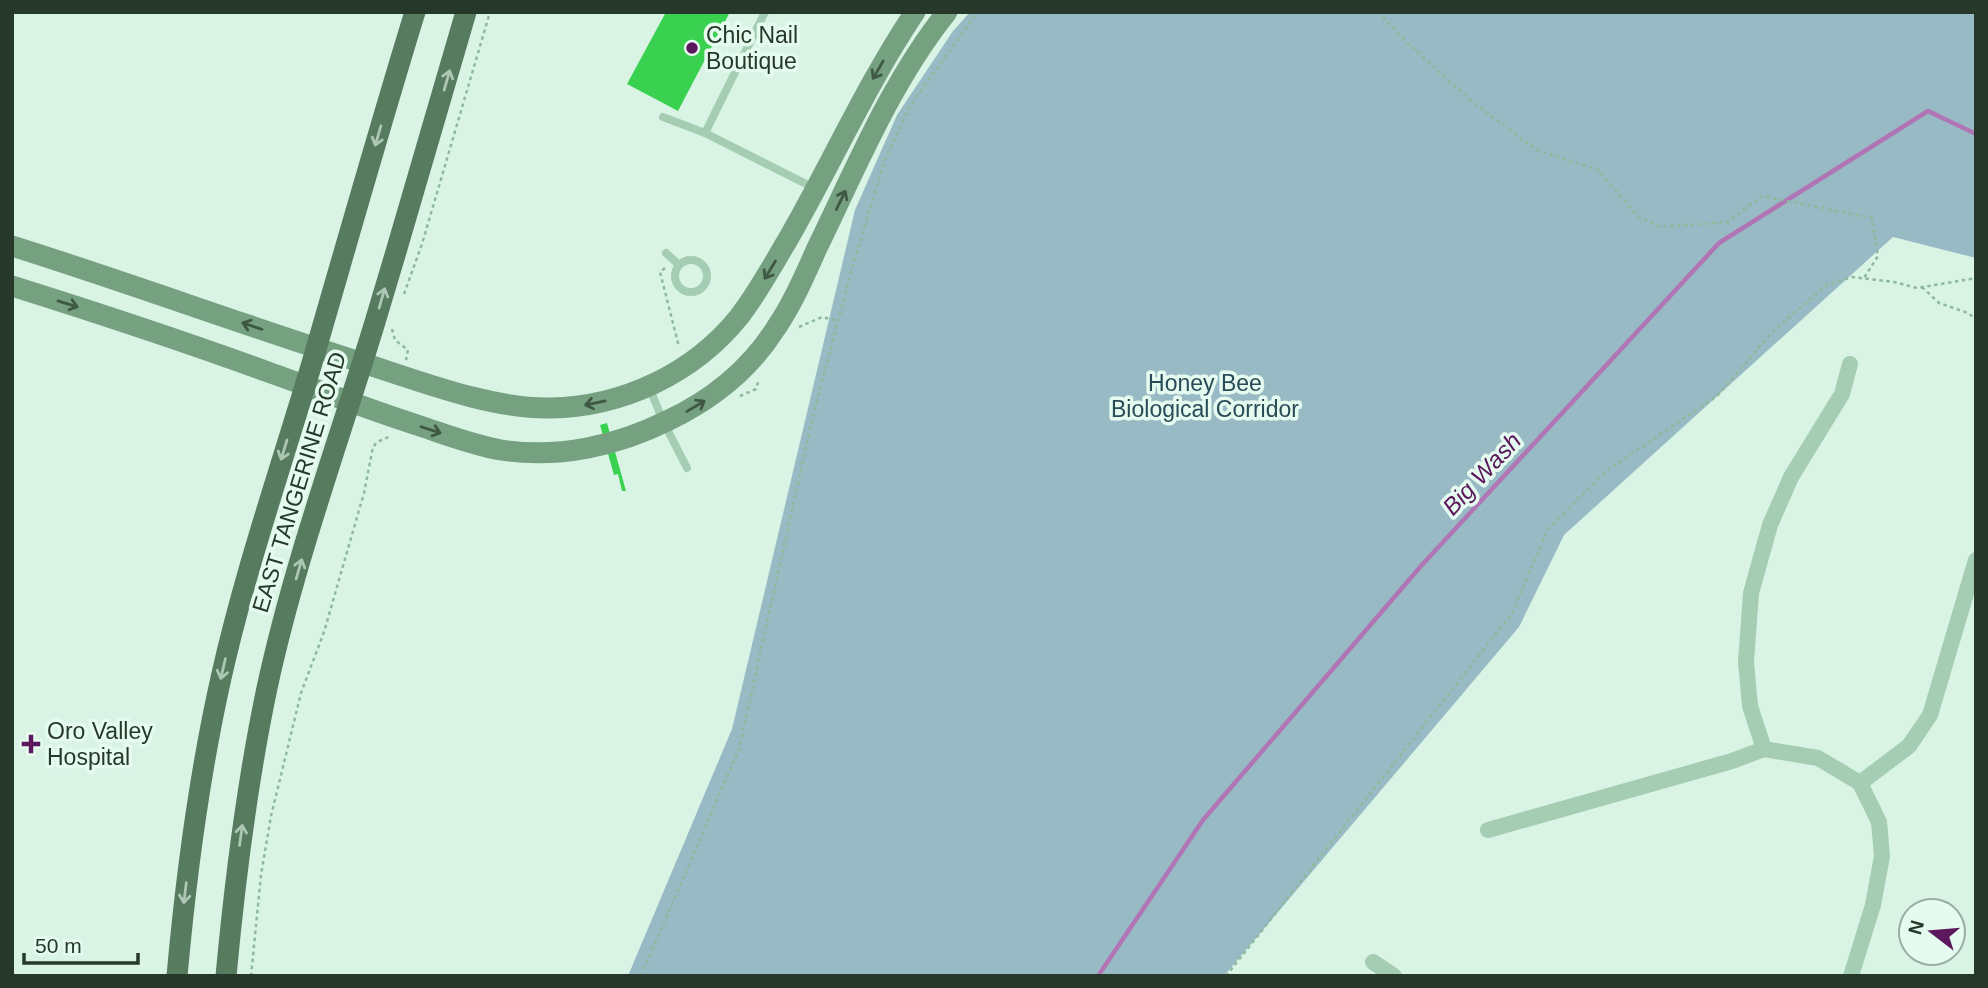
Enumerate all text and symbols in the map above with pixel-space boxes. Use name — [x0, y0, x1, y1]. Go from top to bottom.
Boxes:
place label: Chic Nail Boutique — [706, 22, 798, 74]
marker: Chic Nail Boutique — [684, 40, 700, 56]
one-way arrow — [871, 59, 884, 80]
one-way arrow — [441, 69, 454, 91]
one-way arrow — [370, 125, 383, 147]
one-way arrow — [835, 190, 848, 211]
one-way arrow — [762, 259, 776, 279]
one-way arrow — [377, 287, 390, 309]
one-way arrow — [57, 299, 79, 311]
one-way arrow — [241, 319, 263, 331]
street label: EAST TANGERINE ROAD — [247, 349, 351, 615]
park label: Honey Bee Biological Corridor — [1111, 370, 1299, 422]
one-way arrow — [584, 396, 607, 410]
one-way arrow — [685, 399, 705, 413]
one-way arrow — [420, 424, 442, 437]
water label: Big Wash — [1437, 427, 1526, 520]
one-way arrow — [277, 439, 290, 461]
one-way arrow — [293, 558, 306, 581]
one-way arrow — [216, 657, 229, 680]
place label: Oro Valley Hospital — [47, 718, 153, 770]
marker: Oro Valley Hospital — [21, 734, 41, 754]
one-way arrow — [235, 824, 248, 847]
one-way arrow — [179, 882, 192, 904]
north arrow — [1897, 897, 1967, 967]
text: N — [1904, 918, 1928, 937]
scale bar — [24, 922, 138, 966]
text: 50 m — [35, 934, 82, 957]

